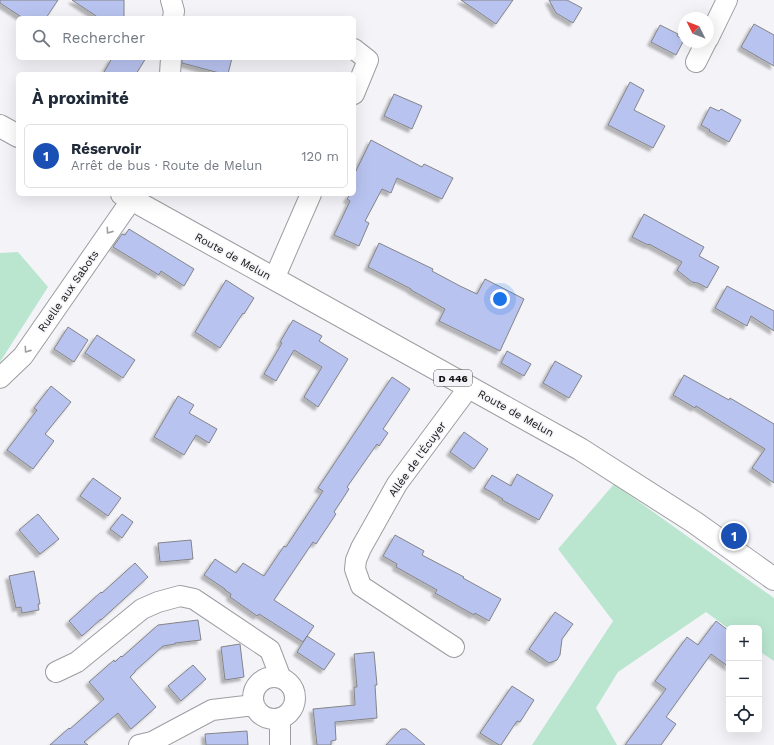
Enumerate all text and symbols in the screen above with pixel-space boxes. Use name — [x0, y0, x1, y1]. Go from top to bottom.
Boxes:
north arrow — [678, 12, 714, 48]
search box — [16, 16, 356, 60]
icon: search — [30, 27, 52, 49]
text: Rechercher — [62, 29, 145, 47]
text: À proximité — [32, 88, 129, 108]
text: Réservoir — [71, 140, 141, 158]
text: 1 — [43, 149, 49, 164]
text: 120 m — [301, 149, 339, 164]
text: Arrêt de bus · Route de Melun — [71, 158, 262, 173]
one-way arrow — [107, 227, 114, 234]
street label: Route de Melun — [193, 230, 273, 283]
street label: Ruelle aux Sabots — [35, 248, 102, 335]
your location — [490, 289, 510, 309]
one-way arrow — [25, 345, 32, 352]
road number: D 446 — [434, 370, 472, 386]
street label: Route de Melun — [476, 387, 556, 440]
street label: Allée de l'Écuyer — [385, 418, 449, 499]
pin: 1 — [721, 521, 747, 551]
map controls — [726, 625, 762, 733]
button: + — [726, 625, 762, 661]
button: − — [726, 661, 762, 697]
button: locate — [726, 697, 762, 733]

